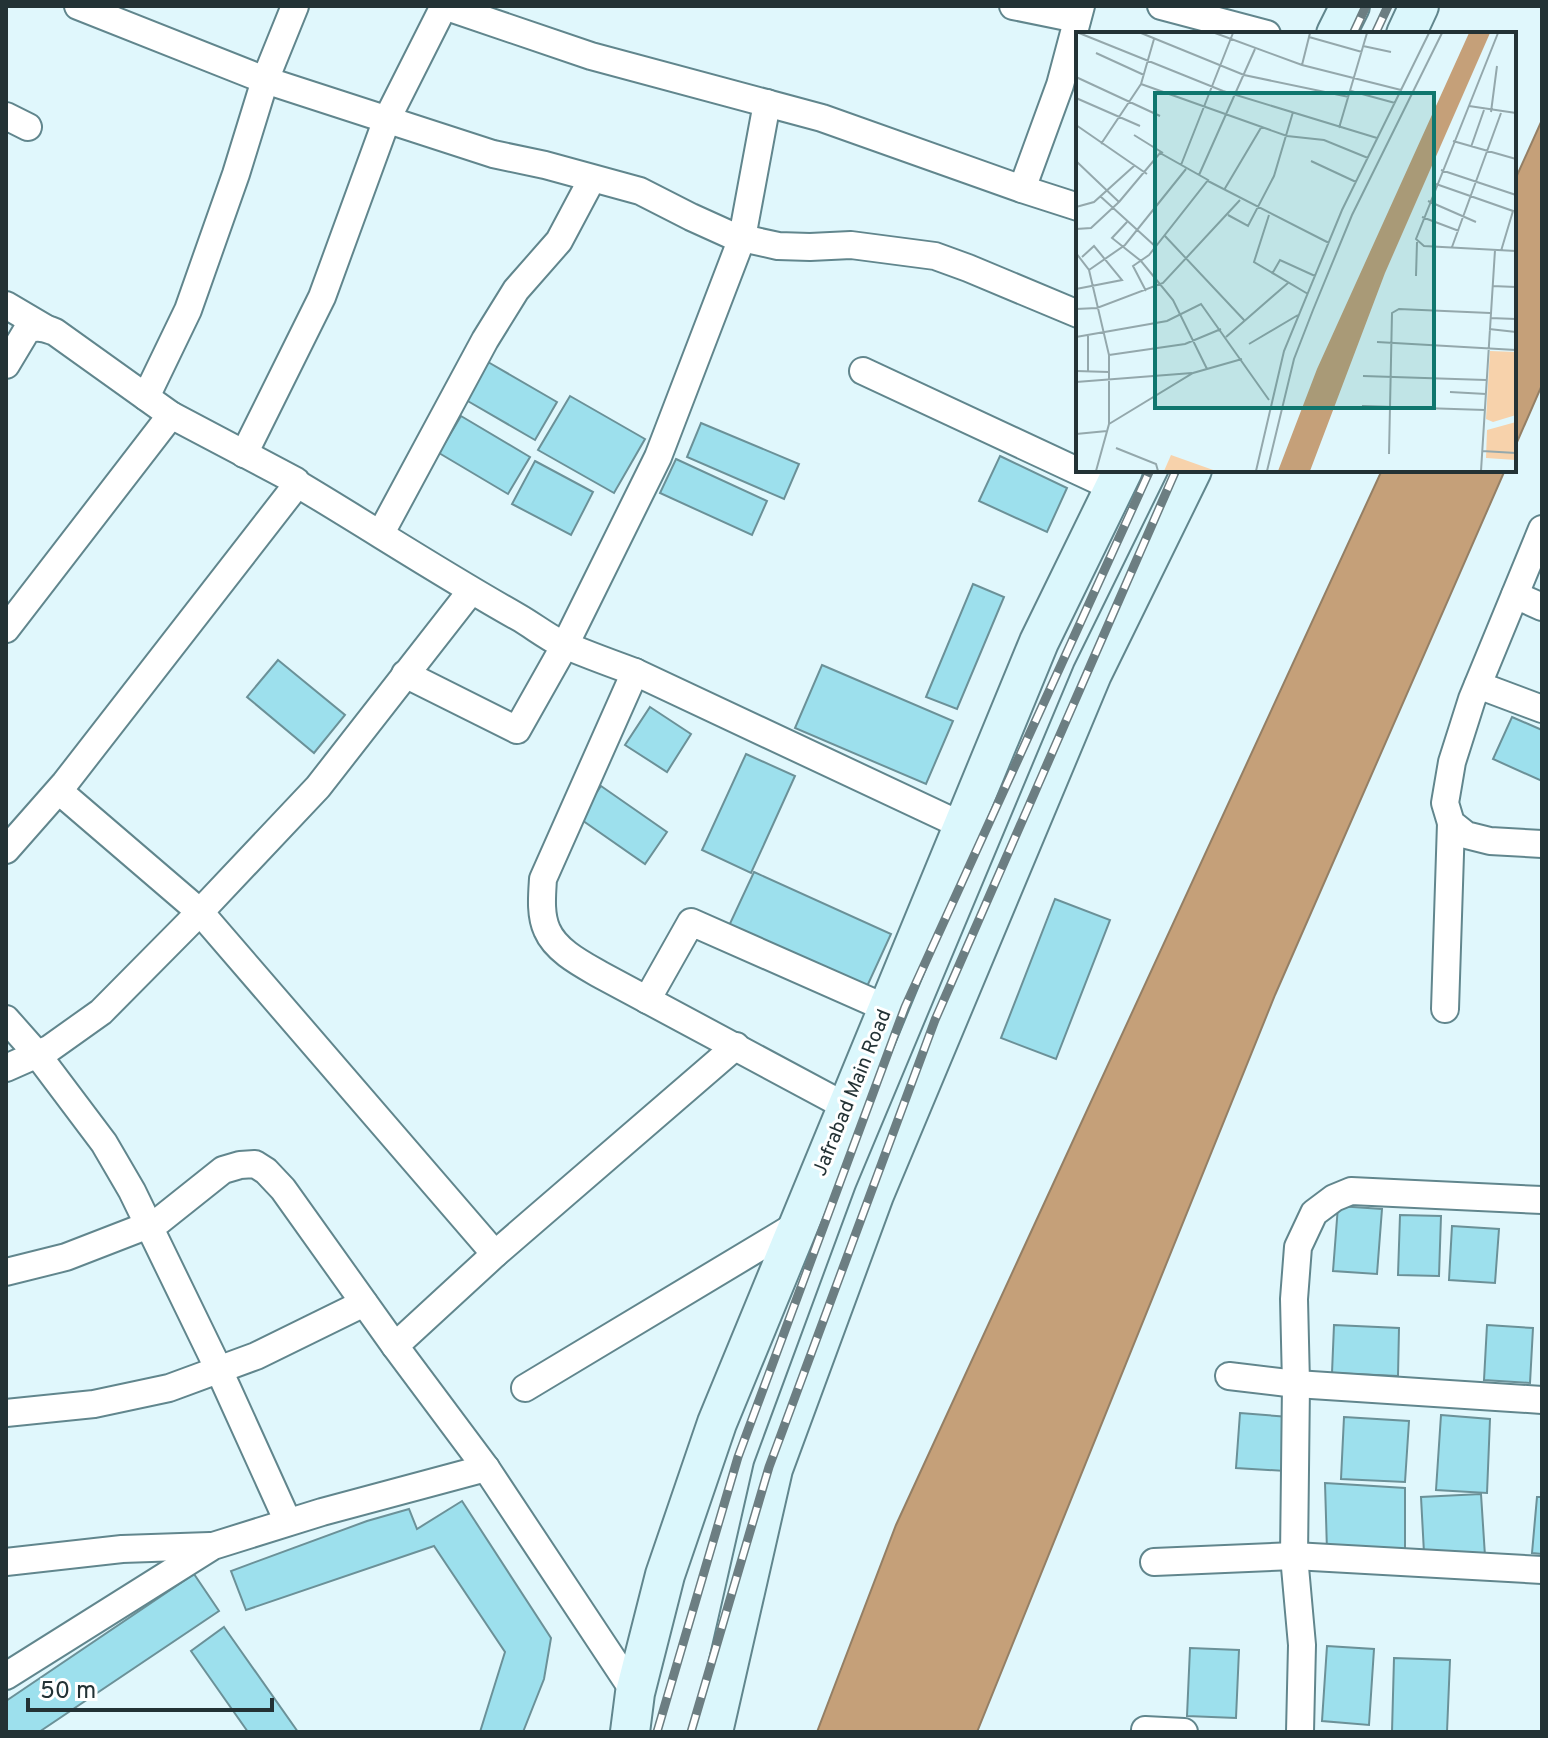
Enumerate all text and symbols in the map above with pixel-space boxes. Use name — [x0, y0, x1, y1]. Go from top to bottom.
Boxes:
inset map — [1076, 32, 1516, 472]
street label: Jafrabad Main Road — [808, 1006, 898, 1180]
scale bar — [28, 1662, 272, 1712]
text: 50 m — [40, 1677, 96, 1707]

